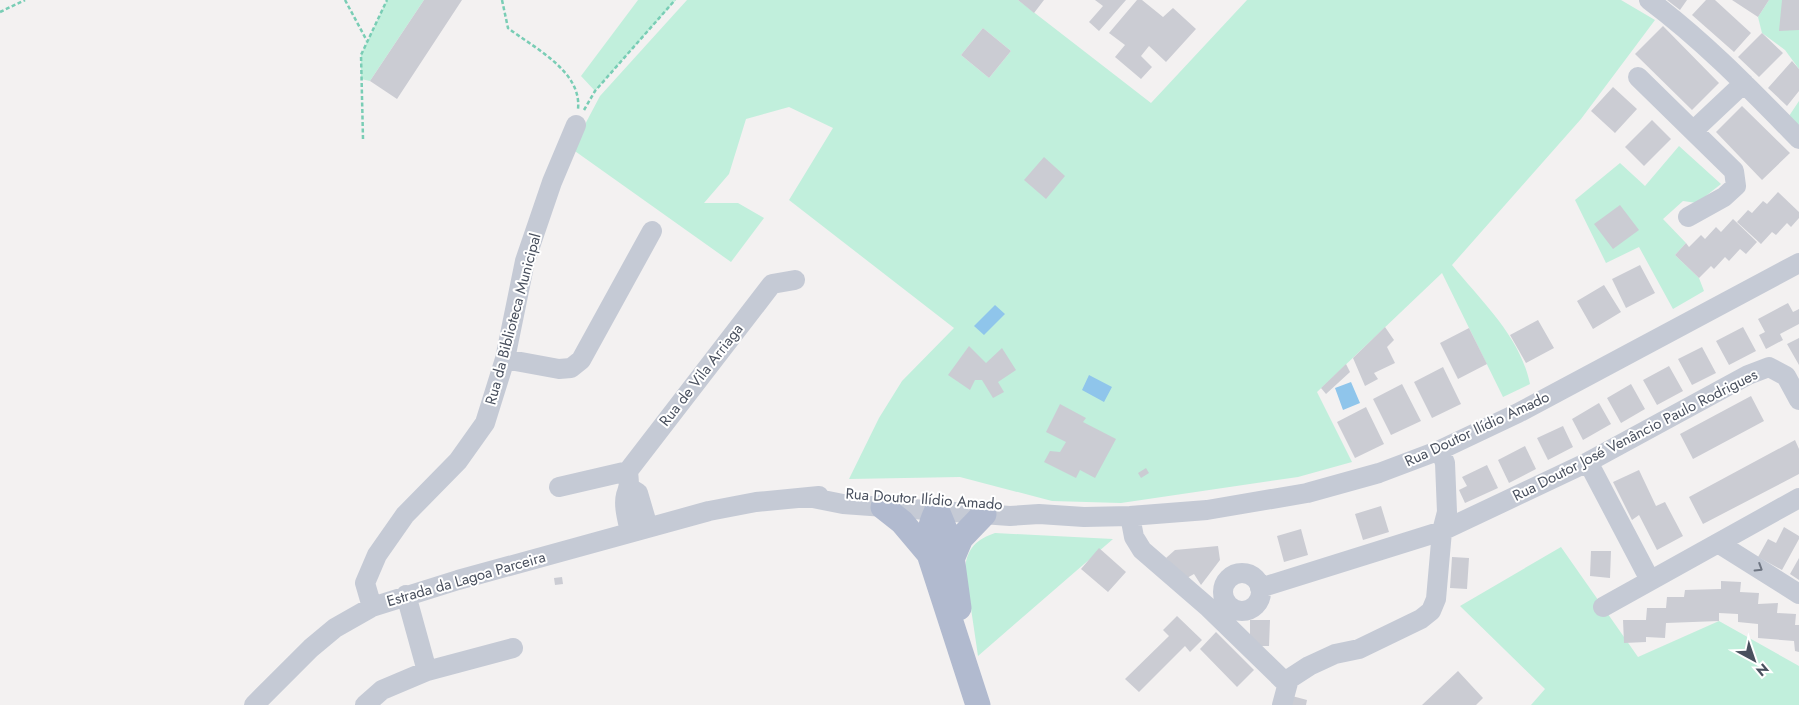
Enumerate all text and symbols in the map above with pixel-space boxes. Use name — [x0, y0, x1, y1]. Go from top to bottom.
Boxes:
street label: Rua da Biblioteca Municipal — [479, 231, 547, 407]
street label: Rua de Vila Arriaga — [654, 319, 748, 431]
street label: Rua Doutor José Venâncio Paulo Rodrigues — [1509, 363, 1761, 507]
street label: Rua Doutor Ilídio Amado — [1401, 386, 1553, 472]
street label: Rua Doutor Ilídio Amado — [845, 483, 1003, 515]
street label: Estrada da Lagoa Parceira — [384, 546, 548, 612]
one-way arrow — [1753, 562, 1762, 571]
north arrow — [1729, 635, 1779, 685]
text: N — [1752, 659, 1773, 681]

